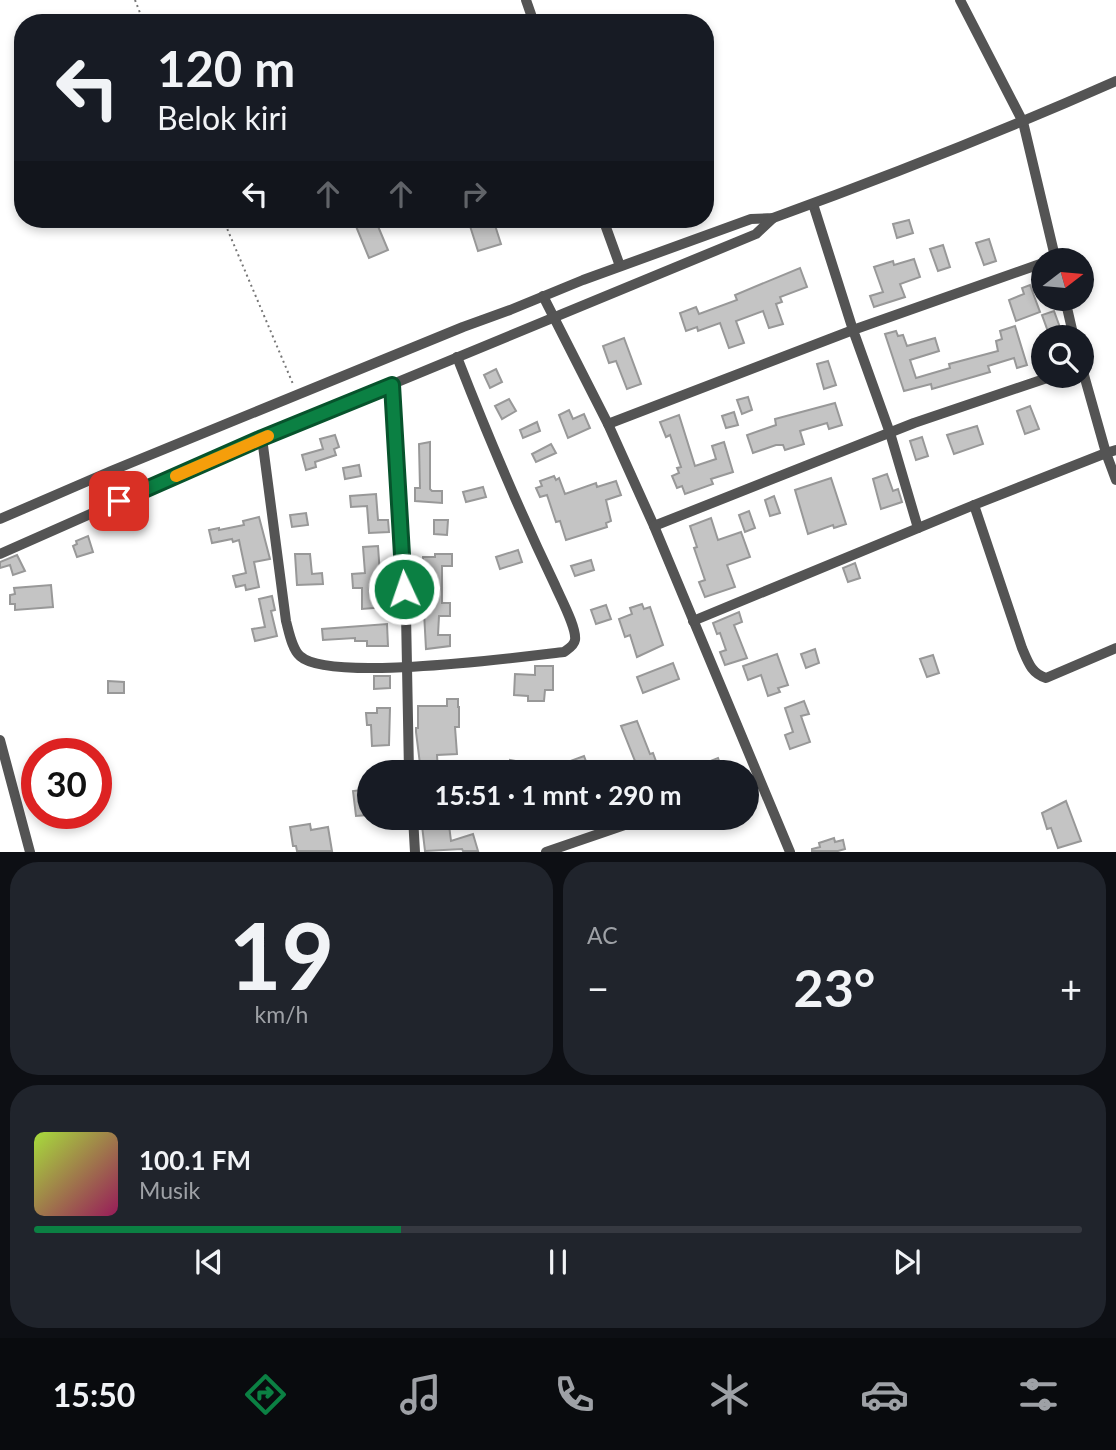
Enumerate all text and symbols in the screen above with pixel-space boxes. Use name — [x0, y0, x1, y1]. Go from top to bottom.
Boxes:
text: 120 m — [157, 39, 295, 97]
icon: left — [42, 42, 133, 133]
text: Belok kiri — [157, 98, 288, 137]
icon: left — [236, 175, 274, 213]
icon: ahead — [309, 175, 347, 213]
icon: ahead — [382, 175, 420, 213]
icon: right — [455, 175, 493, 213]
north arrow — [1031, 248, 1094, 312]
map controls — [1031, 248, 1094, 388]
button: search — [1031, 325, 1094, 388]
pin — [89, 471, 149, 531]
icon: arrive — [100, 482, 138, 520]
position arrow — [367, 552, 441, 626]
speed limit sign: 30 — [21, 738, 112, 829]
text: 15:51 · 1 mnt · 290 m — [434, 779, 682, 811]
text: 19 — [229, 900, 334, 1009]
text: AC — [587, 921, 618, 949]
text: 23° — [794, 956, 875, 1018]
text: − — [587, 965, 609, 1011]
text: + — [1060, 965, 1082, 1011]
text: km/h — [255, 1000, 308, 1028]
text: 100.1 FM — [139, 1144, 251, 1176]
text: Musik — [139, 1176, 200, 1204]
icon: previous — [190, 1243, 228, 1281]
icon: pause — [539, 1243, 577, 1281]
icon: next — [888, 1243, 926, 1281]
icon: directions — [241, 1370, 290, 1419]
icon: music — [396, 1370, 445, 1419]
icon: phone — [550, 1370, 599, 1419]
icon: climate — [705, 1370, 754, 1419]
icon: car — [860, 1370, 909, 1419]
icon: filters — [1014, 1370, 1063, 1419]
text: 15:50 — [53, 1375, 135, 1414]

